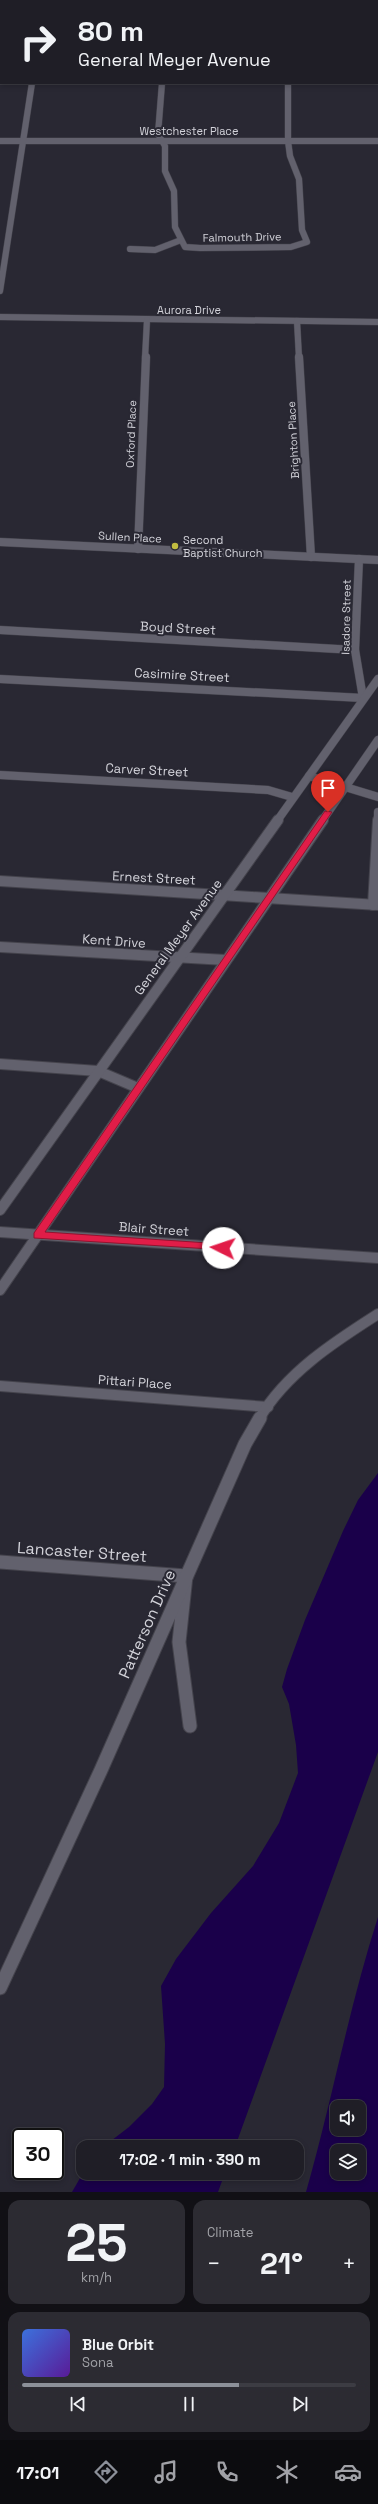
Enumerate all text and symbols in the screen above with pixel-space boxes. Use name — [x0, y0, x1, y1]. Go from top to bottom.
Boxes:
text: 80 m — [78, 13, 144, 49]
icon: right — [12, 16, 64, 68]
text: General Meyer Avenue — [78, 48, 271, 71]
street label: Westchester Place — [140, 124, 238, 138]
street label: Falmouth Drive — [202, 229, 282, 245]
street label: Aurora Drive — [157, 303, 221, 317]
street label: Oxford Place — [123, 400, 139, 468]
street label: Brighton Place — [284, 401, 302, 479]
street label: Sullen Place — [98, 528, 162, 546]
place label: Second Baptist Church — [183, 533, 263, 560]
marker: Second Baptist Church — [170, 541, 180, 551]
street label: Isadore Street — [338, 579, 354, 655]
street label: Boyd Street — [140, 618, 216, 638]
street label: Casimire Street — [134, 664, 230, 686]
street label: Carver Street — [105, 759, 189, 781]
pin — [311, 771, 345, 812]
icon: arrive — [317, 777, 339, 799]
street label: Ernest Street — [112, 867, 196, 889]
street label: General Meyer Avenue — [130, 876, 226, 998]
street label: Kent Drive — [82, 930, 146, 952]
street label: Blair Street — [118, 1218, 190, 1240]
position arrow — [202, 1227, 244, 1269]
street label: Pittari Place — [98, 1371, 172, 1393]
street label: Lancaster Street — [16, 1537, 148, 1567]
street label: Patterson Drive — [114, 1566, 180, 1682]
map controls — [330, 2100, 366, 2180]
button: sound — [330, 2100, 366, 2136]
speed limit sign: 30 — [12, 2128, 64, 2180]
button: layers — [330, 2144, 366, 2180]
text: 17:02 · 1 min · 390 m — [119, 2150, 261, 2169]
text: 25 — [65, 2210, 128, 2276]
text: Climate — [207, 2224, 253, 2241]
text: 21° — [260, 2244, 303, 2283]
text: − — [207, 2249, 221, 2277]
text: + — [342, 2249, 356, 2277]
text: km/h — [81, 2269, 112, 2286]
text: Blue Orbit — [82, 2335, 154, 2354]
text: Sona — [82, 2354, 113, 2371]
icon: previous — [67, 2393, 89, 2415]
icon: pause — [178, 2393, 200, 2415]
icon: next — [289, 2393, 311, 2415]
icon: directions — [92, 2458, 120, 2486]
icon: music — [152, 2458, 180, 2486]
icon: phone — [213, 2458, 241, 2486]
icon: climate — [273, 2458, 301, 2486]
icon: car — [334, 2458, 362, 2486]
text: 17:01 — [16, 2461, 60, 2484]

